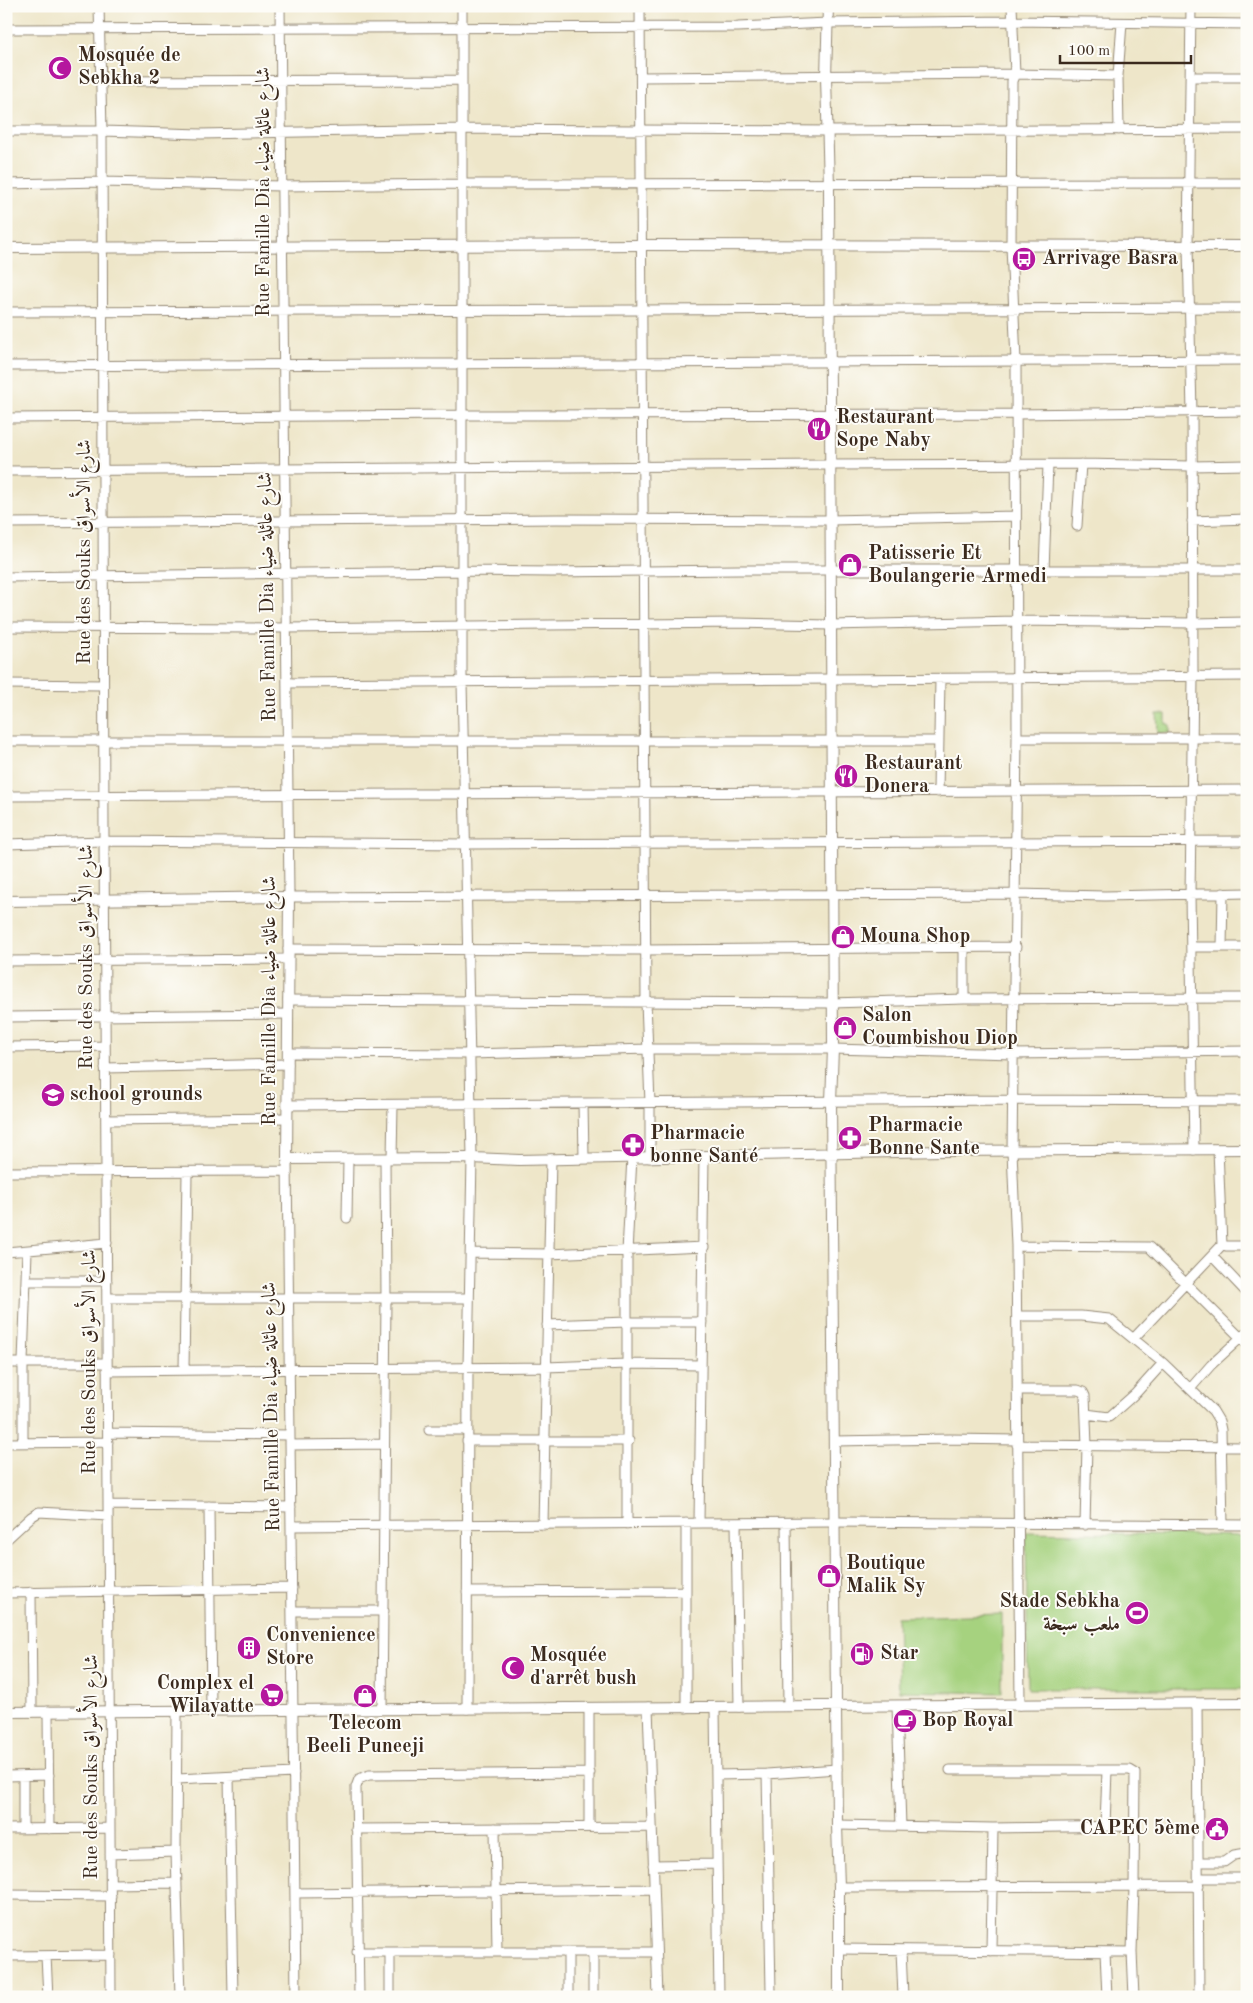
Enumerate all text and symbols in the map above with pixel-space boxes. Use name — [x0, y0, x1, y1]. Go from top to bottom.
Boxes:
scale bar — [1060, 32, 1192, 64]
text: 100 m — [1068, 44, 1110, 59]
place label: Mosquée de Sebkha 2 — [78, 46, 181, 89]
mosque icon: Mosquée de Sebkha 2 — [47, 55, 73, 81]
street label: Rue Famille Dia شارع عائلة ضياء — [254, 67, 280, 317]
bus stop icon: Arrivage Basra — [1011, 246, 1037, 272]
place label: Arrivage Basra — [1042, 249, 1178, 269]
place label: Restaurant Sope Naby — [836, 408, 934, 451]
restaurant icon: Restaurant Sope Naby — [806, 416, 832, 442]
street label: Rue des Souks شارع الأسواق — [68, 439, 101, 665]
street label: Rue Famille Dia شارع عائلة ضياء — [256, 472, 286, 722]
place label: Patisserie Et Boulangerie Armedi — [868, 544, 1047, 587]
shop icon: Patisserie Et Boulangerie Armedi — [837, 552, 863, 578]
place label: Restaurant Donera — [864, 754, 962, 797]
restaurant icon: Restaurant Donera — [833, 763, 859, 789]
street label: Rue des Souks شارع الأسواق — [70, 844, 103, 1070]
street label: Rue Famille Dia شارع عائلة ضياء — [260, 876, 286, 1126]
shop icon: Mouna Shop — [830, 924, 856, 950]
place label: Mouna Shop — [860, 927, 970, 947]
place label: Salon Coumbishou Diop — [862, 1006, 1018, 1049]
shop icon: Salon Coumbishou Diop — [832, 1015, 858, 1041]
school or university icon: school grounds — [40, 1082, 66, 1108]
place label: school grounds — [70, 1085, 202, 1105]
place label: Pharmacie Bonne Sante — [868, 1116, 980, 1159]
place label: Pharmacie bonne Santé — [650, 1124, 758, 1167]
pharmacy icon: Pharmacie Bonne Sante — [837, 1125, 863, 1151]
pharmacy icon: Pharmacie bonne Santé — [620, 1132, 646, 1158]
street label: Rue des Souks شارع الأسواق — [73, 1249, 106, 1475]
street label: Rue Famille Dia شارع عائلة ضياء — [260, 1282, 290, 1532]
place label: Boutique Malik Sy — [846, 1554, 926, 1597]
shop icon: Boutique Malik Sy — [816, 1563, 842, 1589]
place label: Stade Sebkha ملعب سبخة — [999, 1592, 1120, 1636]
sports icon: Stade Sebkha ملعب سبخة — [1124, 1600, 1150, 1626]
place label: Convenience Store — [266, 1626, 376, 1669]
building icon: Convenience Store — [236, 1635, 262, 1661]
fuel station icon: Star — [849, 1641, 875, 1667]
place label: Star — [880, 1644, 919, 1664]
place label: Mosquée d'arrêt bush — [530, 1646, 637, 1689]
street label: Rue des Souks شارع الأسواق — [75, 1654, 108, 1880]
mosque icon: Mosquée d'arrêt bush — [500, 1655, 526, 1681]
place label: Complex el Wilayatte — [157, 1674, 254, 1717]
supermarket icon: Complex el Wilayatte — [259, 1682, 285, 1708]
shop icon: Telecom Beeli Puneeji — [352, 1683, 378, 1709]
cafe icon: Bop Royal — [892, 1708, 918, 1734]
place label: Bop Royal — [922, 1711, 1013, 1731]
place label: Telecom Beeli Puneeji — [306, 1714, 424, 1757]
public building icon: CAPEC 5ème — [1204, 1816, 1230, 1842]
place label: CAPEC 5ème — [1080, 1818, 1200, 1839]

